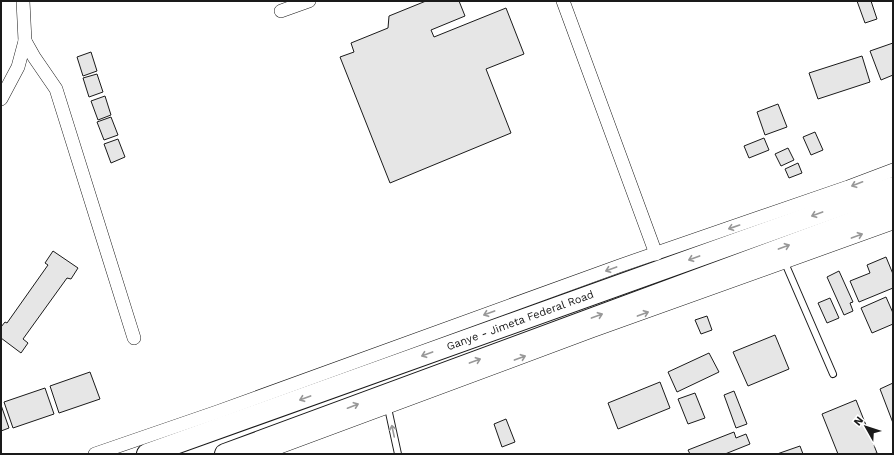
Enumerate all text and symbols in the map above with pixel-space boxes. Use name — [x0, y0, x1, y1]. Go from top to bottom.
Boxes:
one-way arrow — [851, 180, 863, 188]
one-way arrow — [810, 211, 823, 218]
one-way arrow — [728, 223, 740, 231]
one-way arrow — [851, 232, 863, 240]
one-way arrow — [778, 242, 790, 250]
one-way arrow — [689, 254, 701, 262]
one-way arrow — [605, 265, 617, 273]
street label: Ganye - Jimeta Federal Road — [445, 288, 596, 353]
one-way arrow — [636, 309, 648, 317]
one-way arrow — [482, 310, 495, 317]
one-way arrow — [590, 311, 602, 319]
one-way arrow — [421, 350, 433, 358]
one-way arrow — [514, 354, 526, 362]
one-way arrow — [468, 356, 480, 364]
one-way arrow — [299, 394, 311, 402]
one-way arrow — [346, 402, 359, 409]
north arrow — [846, 407, 886, 447]
text: N — [851, 414, 866, 428]
one-way arrow — [389, 425, 397, 438]

